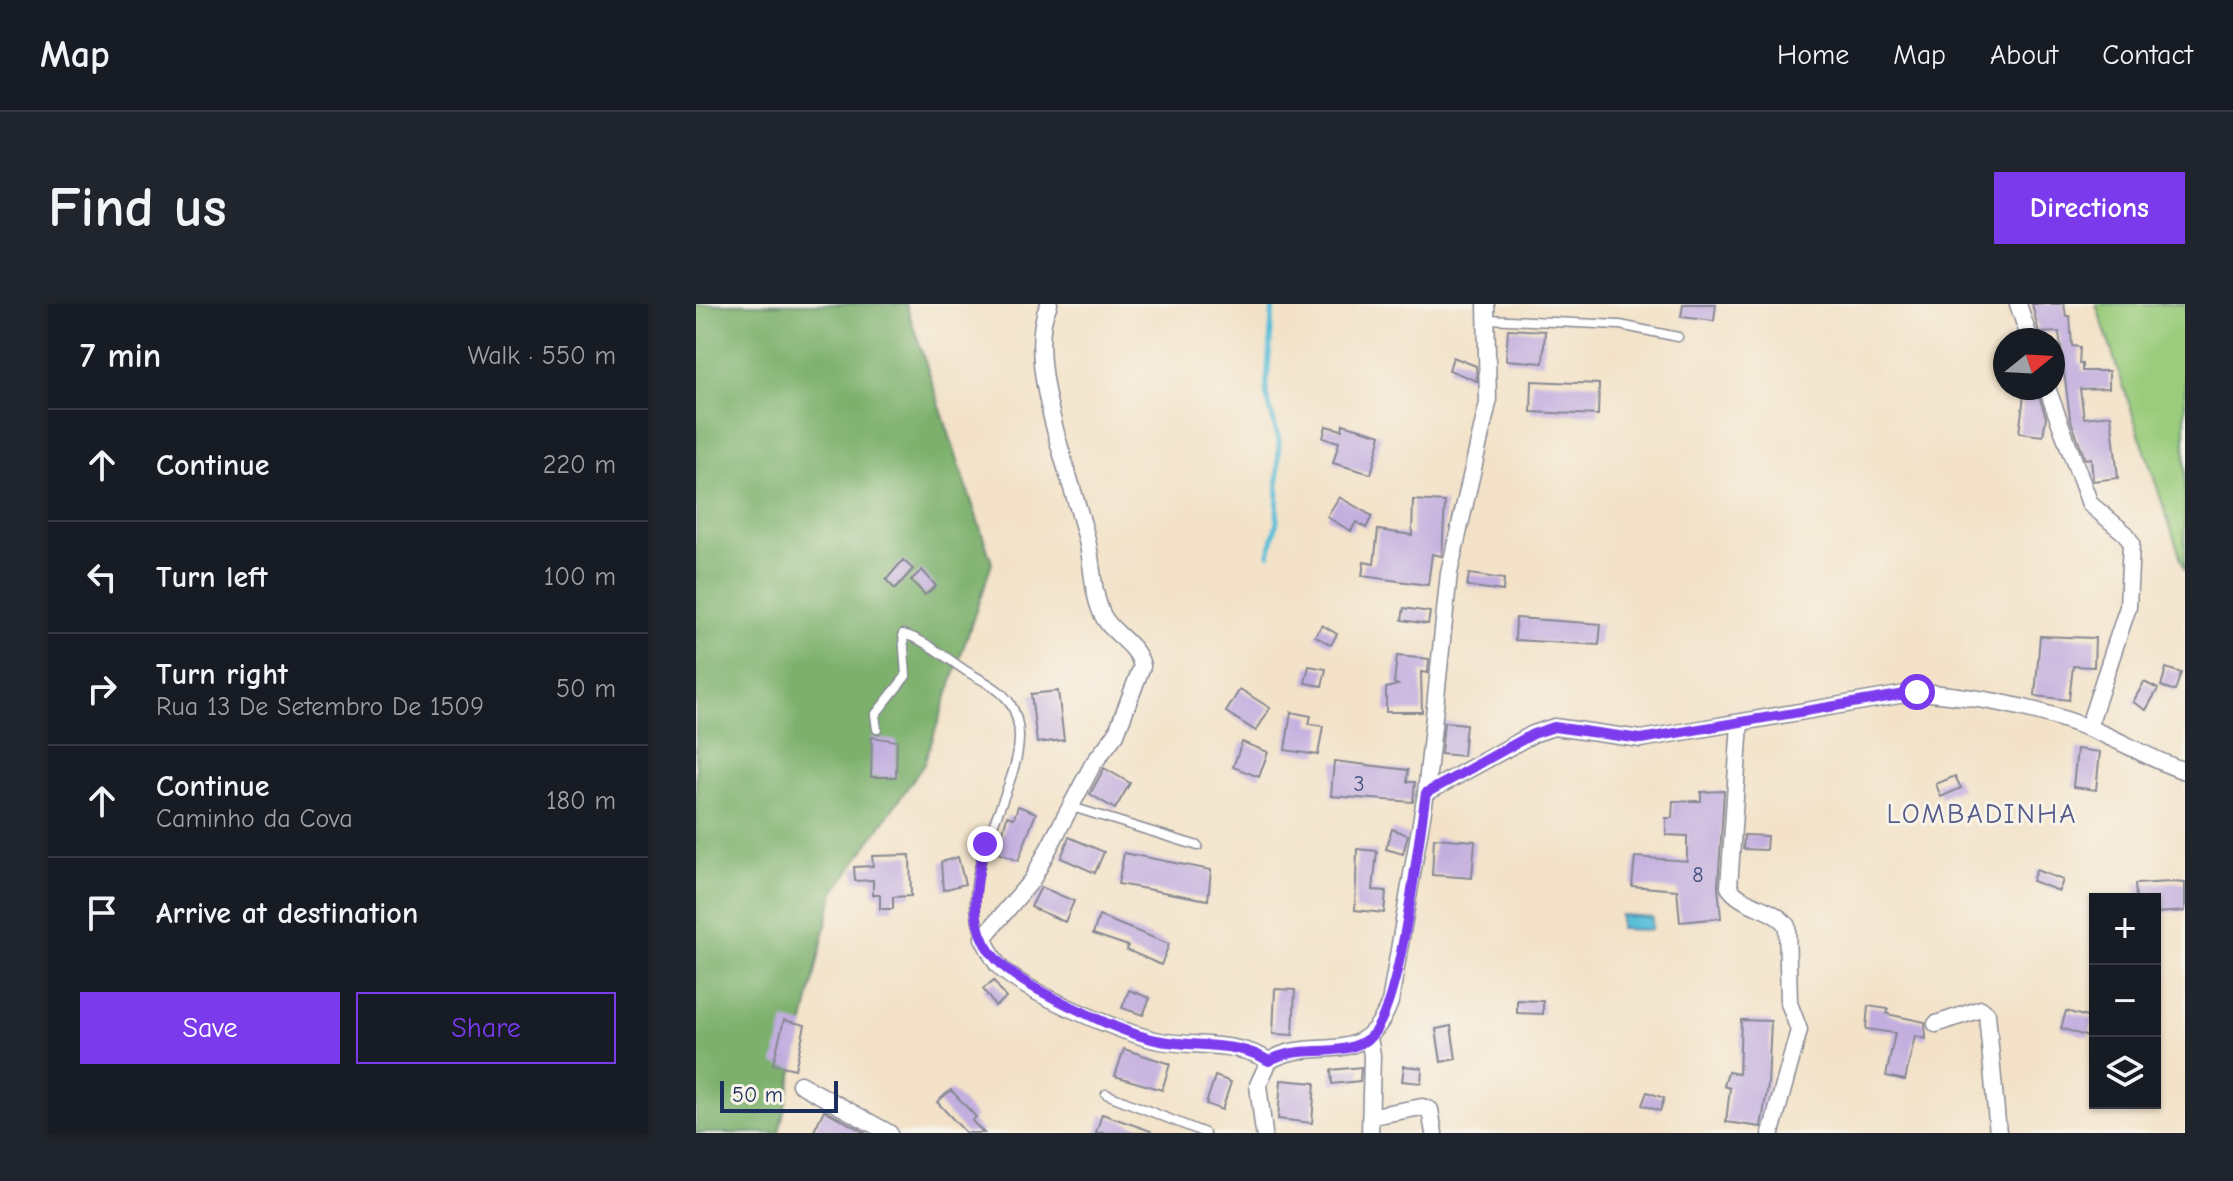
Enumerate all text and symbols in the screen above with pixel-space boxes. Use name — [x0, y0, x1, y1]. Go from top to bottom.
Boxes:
text: Map — [40, 33, 110, 77]
text: Home — [1777, 39, 1849, 71]
text: Map — [1893, 39, 1946, 71]
text: About — [1990, 39, 2058, 71]
text: Contact — [2102, 39, 2193, 71]
button: Directions — [1994, 172, 2185, 244]
text: Find us — [48, 176, 227, 240]
north arrow — [1993, 328, 2065, 400]
text: 7 min — [80, 336, 161, 376]
text: Walk · 550 m — [467, 341, 616, 371]
icon: ahead — [80, 443, 124, 487]
text: Continue — [156, 448, 270, 483]
text: 220 m — [543, 450, 616, 480]
icon: left — [80, 555, 124, 599]
text: Turn left — [156, 560, 268, 595]
text: 100 m — [544, 562, 616, 592]
text: Turn right — [156, 657, 288, 692]
icon: right — [80, 667, 124, 711]
text: 50 m — [556, 674, 616, 704]
route start — [1899, 674, 1935, 710]
text: Rua 13 De Setembro De 1509 — [156, 692, 484, 722]
text: Continue — [156, 769, 270, 804]
house number: 3 — [1353, 771, 1365, 797]
icon: ahead — [80, 779, 124, 823]
text: 180 m — [546, 786, 616, 816]
district label: LOMBADINHA — [1887, 798, 2077, 830]
text: Caminho da Cova — [156, 804, 353, 834]
route end — [967, 826, 1003, 862]
house number: 8 — [1692, 862, 1704, 888]
icon: arrive — [80, 891, 124, 935]
map controls — [2089, 893, 2161, 1109]
button: + — [2089, 893, 2161, 965]
text: Arrive at destination — [156, 896, 418, 931]
button: − — [2089, 965, 2161, 1037]
button: Save — [80, 992, 340, 1064]
button: Share — [356, 992, 616, 1064]
button: layers — [2089, 1037, 2161, 1109]
scale bar — [720, 1077, 838, 1113]
text: 50 m — [732, 1082, 783, 1108]

